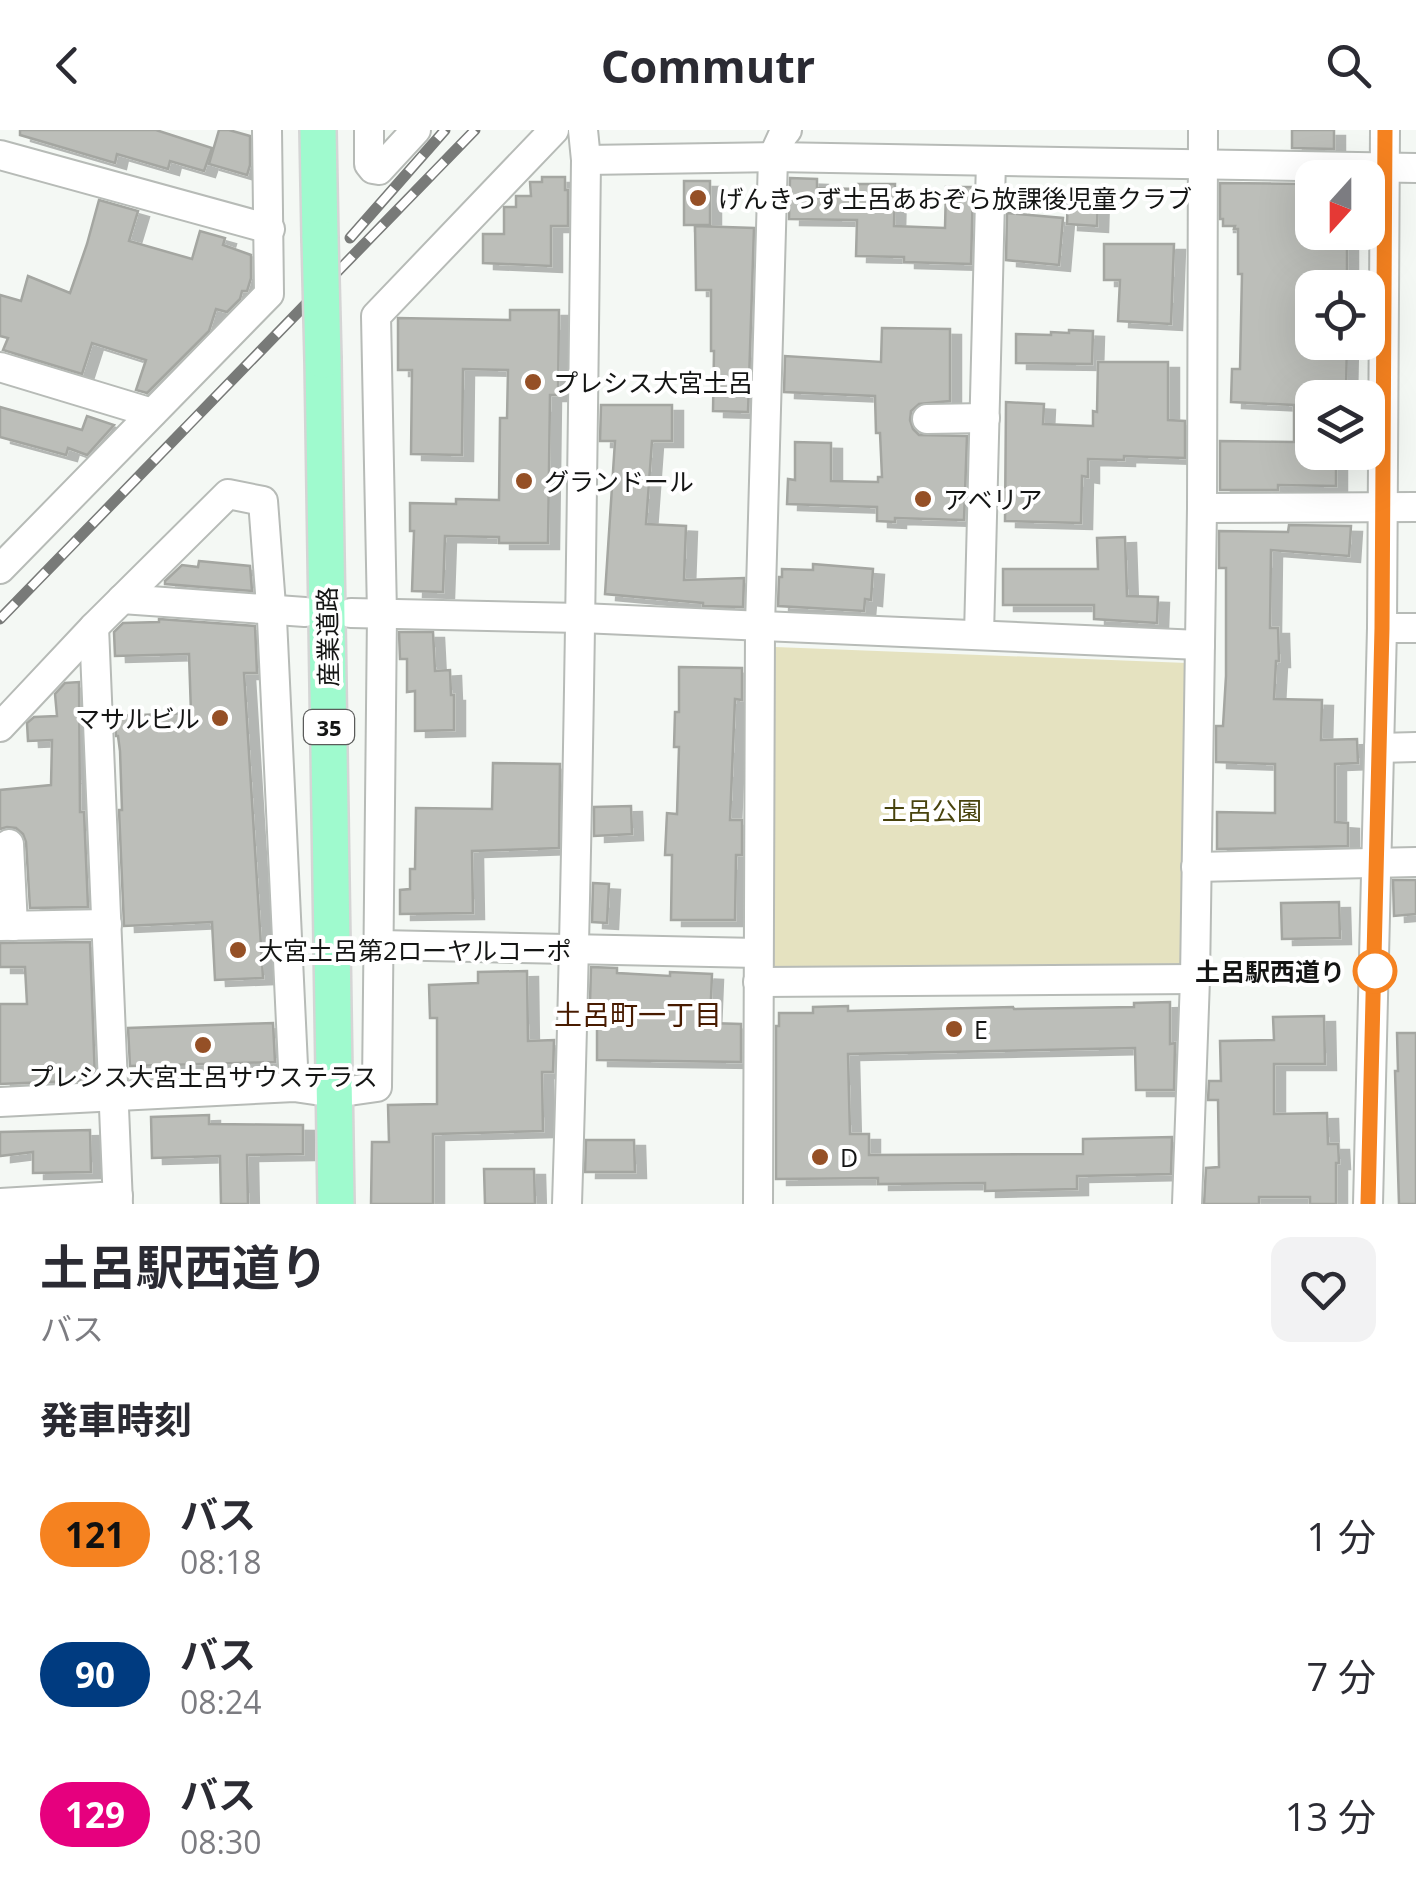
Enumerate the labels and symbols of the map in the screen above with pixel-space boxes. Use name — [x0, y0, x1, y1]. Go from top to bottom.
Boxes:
north arrow — [1295, 160, 1385, 250]
place label: げんきっず土呂あおぞら放課後児童クラブ — [718, 181, 1192, 215]
marker: げんきっず土呂あおぞら放課後児童クラブ — [687, 187, 709, 209]
place label: プレシス大宮土呂 — [553, 365, 753, 399]
marker: プレシス大宮土呂 — [522, 371, 544, 393]
place label: グランドール — [544, 464, 694, 498]
marker: グランドール — [513, 470, 535, 492]
place label: アベリア — [943, 482, 1043, 516]
marker: アベリア — [912, 488, 934, 510]
street label: 産業道路 — [309, 587, 345, 687]
place label: マサルビル — [75, 701, 200, 735]
marker: マサルビル — [209, 707, 231, 729]
road number: 35 — [304, 710, 354, 744]
park label: 土呂公園 — [882, 793, 982, 827]
place label: 大宮土呂第2ローヤルコーポ — [258, 933, 572, 967]
marker: 大宮土呂第2ローヤルコーポ — [227, 939, 249, 961]
marker: 土呂駅西道り — [1354, 950, 1396, 992]
place label: 土呂駅西道り — [1195, 954, 1345, 988]
district label: 土呂町一丁目 — [554, 995, 722, 1033]
place label: E — [974, 1012, 988, 1046]
marker: E — [943, 1018, 965, 1040]
marker: プレシス大宮土呂サウステラス — [192, 1034, 214, 1056]
place label: プレシス大宮土呂サウステラス — [28, 1059, 378, 1093]
place label: D — [840, 1140, 858, 1174]
marker: D — [809, 1146, 831, 1168]

